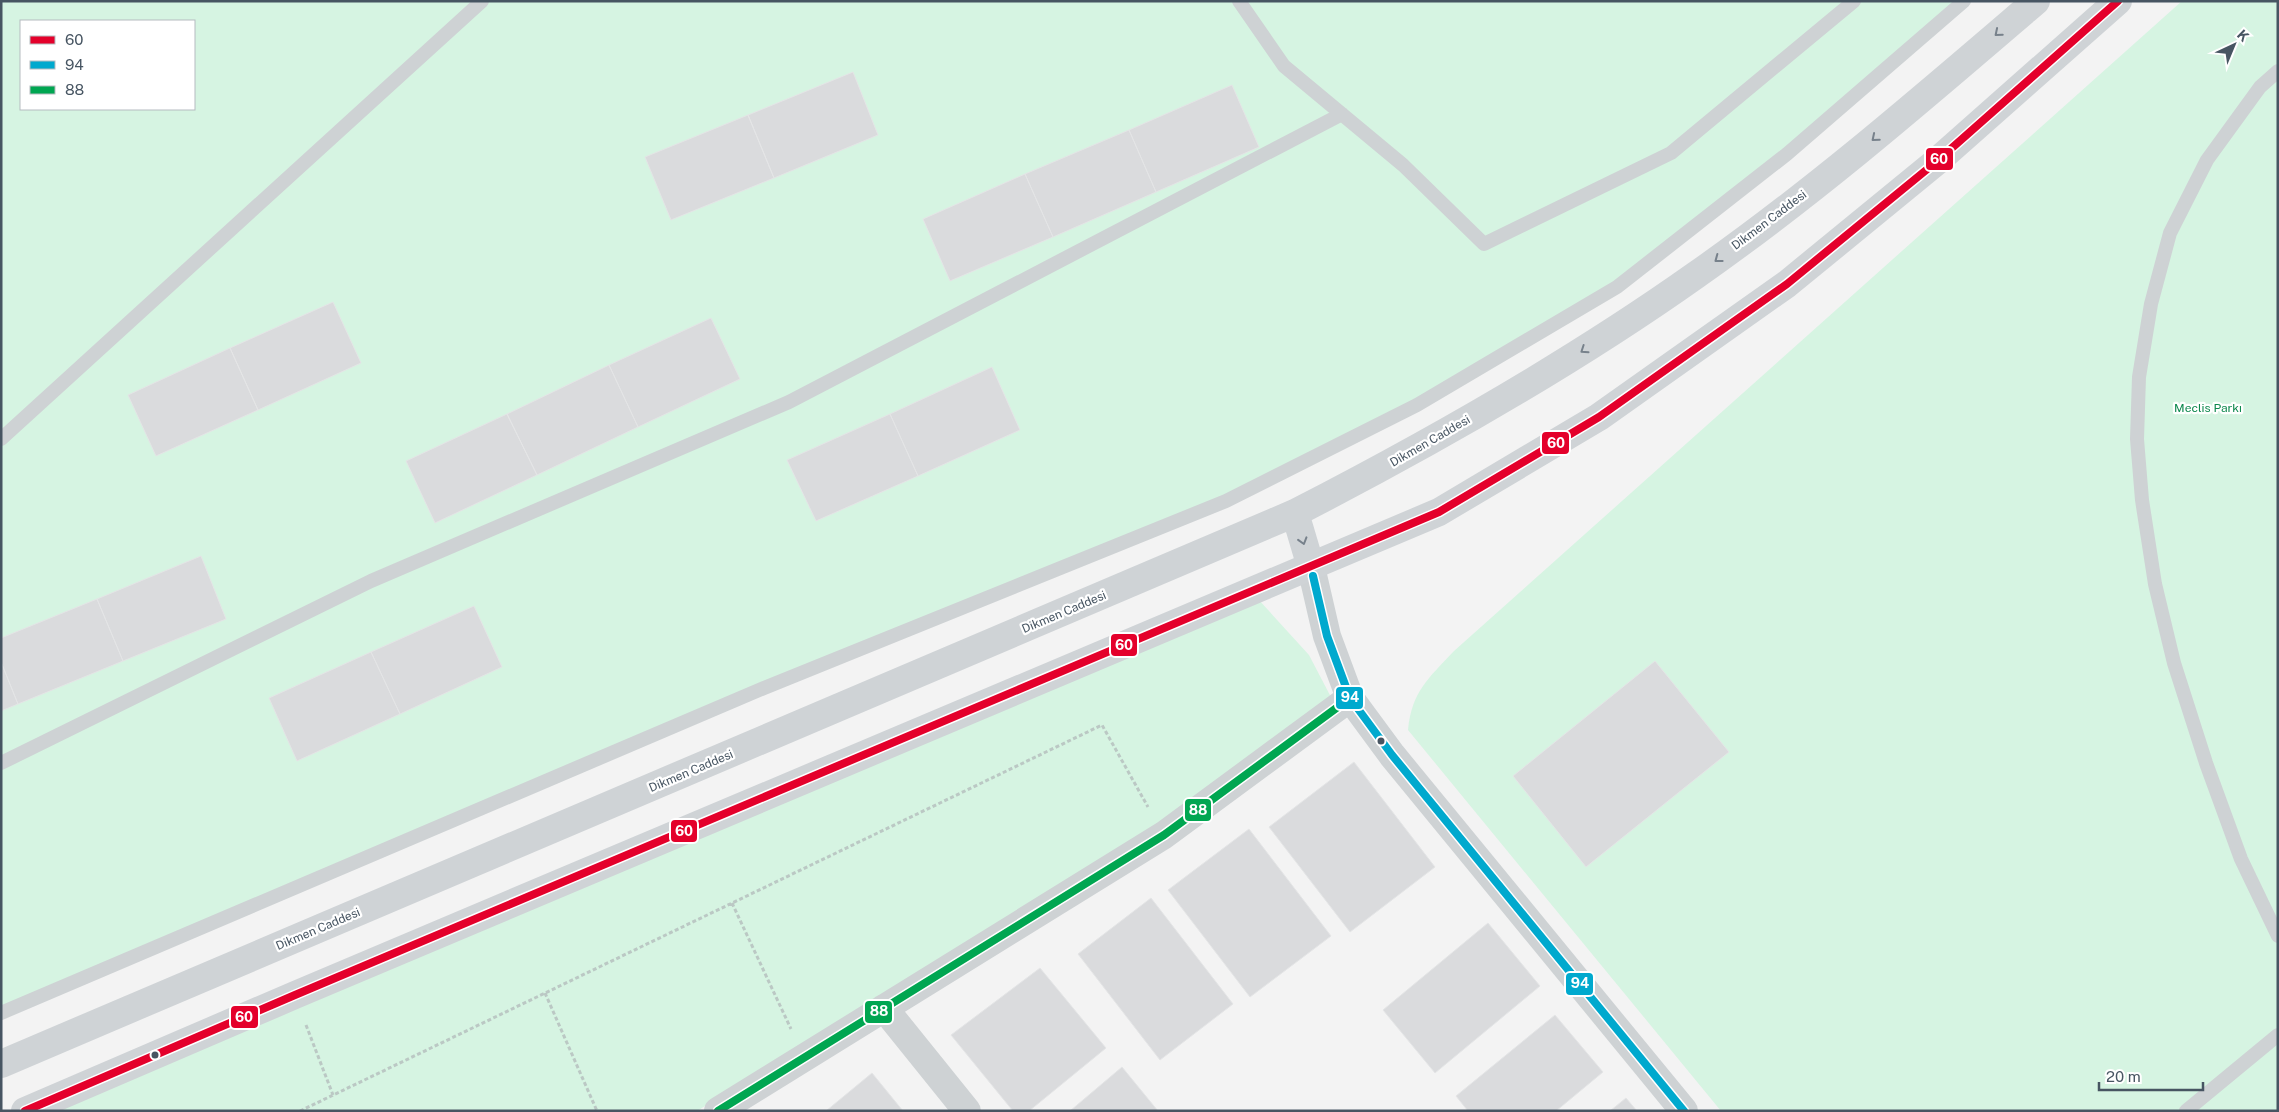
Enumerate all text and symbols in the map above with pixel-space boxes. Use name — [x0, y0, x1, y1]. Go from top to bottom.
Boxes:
legend — [20, 20, 195, 110]
north arrow — [2209, 20, 2259, 70]
text: K — [2234, 26, 2252, 45]
one-way arrow — [1995, 27, 2004, 36]
text: 60 — [65, 31, 83, 48]
text: 94 — [65, 56, 84, 73]
text: 88 — [65, 81, 84, 98]
one-way arrow — [1871, 133, 1880, 142]
line badge: 60 — [1925, 147, 1954, 171]
text: 60 — [1930, 151, 1948, 167]
street label: Dikmen Caddesi — [1729, 187, 1809, 253]
one-way arrow — [1715, 253, 1724, 261]
one-way arrow — [1580, 344, 1590, 353]
park label: Meclis Parkı — [2174, 401, 2242, 415]
street label: Dikmen Caddesi — [1388, 412, 1473, 470]
line badge: 60 — [1541, 431, 1570, 455]
text: 60 — [1547, 435, 1565, 451]
one-way arrow — [1297, 536, 1307, 544]
street label: Dikmen Caddesi — [1020, 588, 1108, 636]
line badge: 60 — [1110, 633, 1138, 657]
text: 60 — [1115, 637, 1133, 653]
line badge: 94 — [1335, 686, 1364, 710]
text: 94 — [1341, 689, 1359, 705]
unlabelled marker — [1376, 736, 1386, 746]
street label: Dikmen Caddesi — [647, 747, 735, 795]
line badge: 88 — [1184, 798, 1212, 822]
text: 88 — [1189, 802, 1207, 818]
line badge: 60 — [670, 819, 698, 843]
text: 60 — [675, 823, 693, 839]
street label: Dikmen Caddesi — [274, 905, 362, 953]
line badge: 94 — [1565, 972, 1594, 996]
text: 94 — [1571, 975, 1589, 991]
line badge: 88 — [864, 1000, 893, 1024]
text: 88 — [870, 1003, 888, 1019]
line badge: 60 — [230, 1005, 259, 1029]
text: 60 — [235, 1009, 253, 1025]
unlabelled marker — [150, 1050, 160, 1060]
scale bar — [2099, 1060, 2203, 1092]
text: 20 m — [2106, 1068, 2141, 1085]

